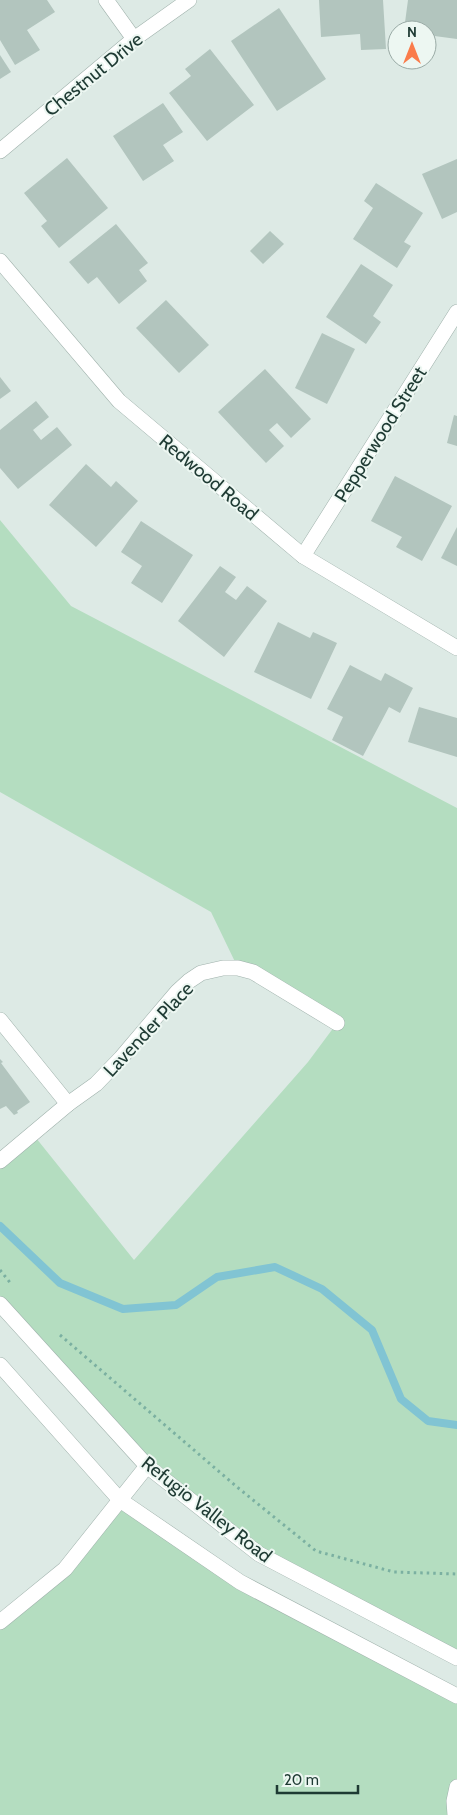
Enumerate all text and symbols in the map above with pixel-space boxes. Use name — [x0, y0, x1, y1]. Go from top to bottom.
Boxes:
north arrow — [387, 20, 437, 70]
text: N — [407, 23, 417, 41]
street label: Chestnut Drive — [39, 28, 147, 121]
street label: Pepperwood Street — [329, 362, 432, 506]
street label: Redwood Road — [155, 429, 263, 525]
street label: Lavender Place — [99, 977, 198, 1081]
street label: Refugio Valley Road — [137, 1451, 276, 1567]
scale bar — [277, 1762, 358, 1794]
text: 20 m — [284, 1771, 319, 1789]

